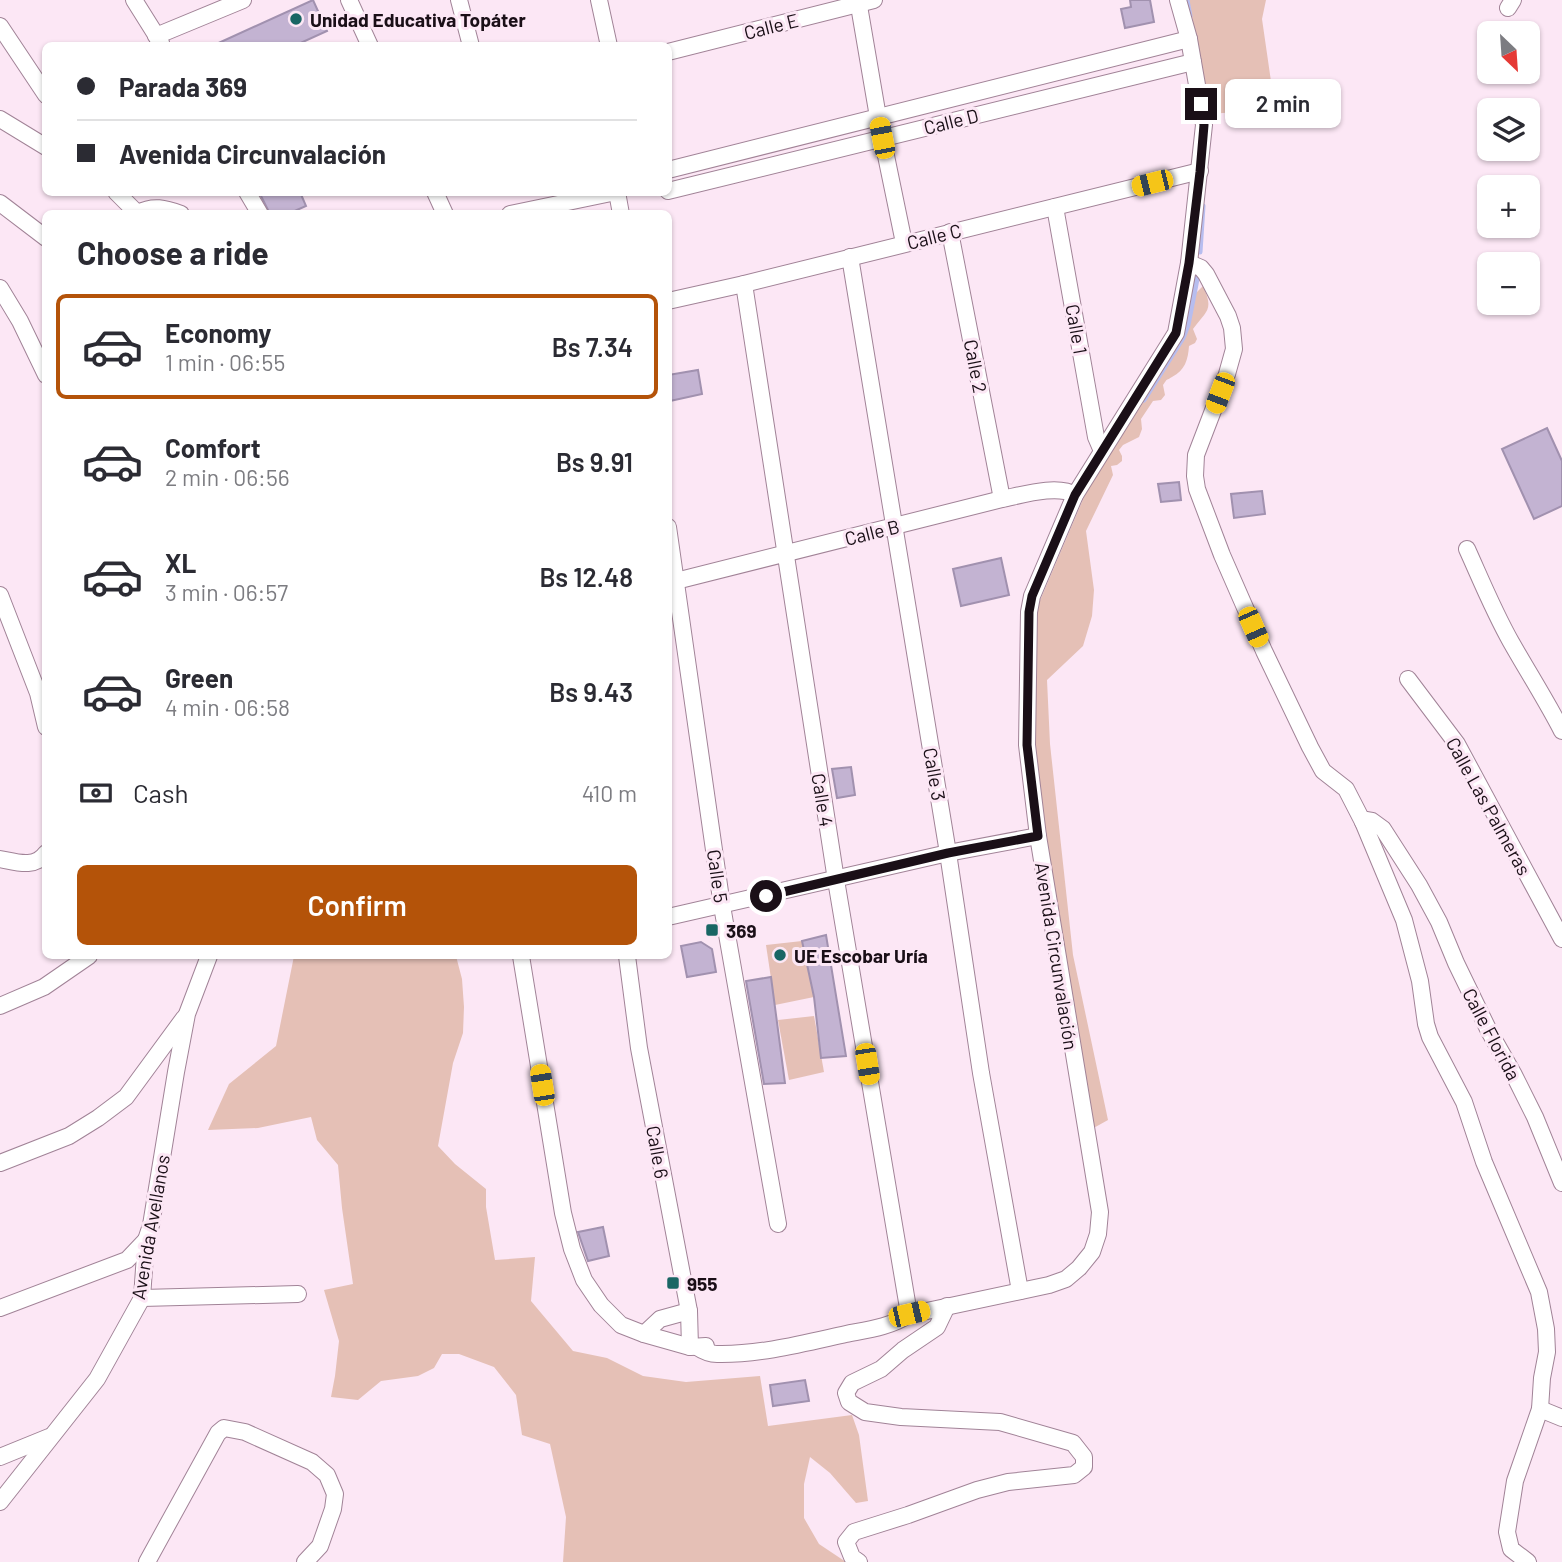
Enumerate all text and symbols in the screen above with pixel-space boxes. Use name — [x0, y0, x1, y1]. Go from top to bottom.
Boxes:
place label: Unidad Educativa Topáter — [310, 8, 526, 31]
street label: Calle E — [741, 8, 801, 44]
marker: Unidad Educativa Topáter — [288, 11, 304, 27]
north arrow — [1477, 21, 1540, 84]
map controls — [1477, 21, 1540, 315]
text: Parada 369 — [119, 71, 247, 102]
callout: 2 min — [1226, 80, 1341, 128]
route end — [1185, 88, 1217, 120]
text: 2 min — [1256, 89, 1310, 117]
button: layers — [1477, 98, 1540, 161]
street label: Calle D — [921, 103, 981, 139]
car — [868, 115, 897, 161]
text: Avenida Circunvalación — [119, 138, 386, 169]
car — [1130, 168, 1175, 198]
button: + — [1477, 175, 1540, 238]
street label: Calle C — [904, 218, 964, 254]
text: Choose a ride — [77, 233, 269, 271]
button: − — [1477, 252, 1540, 315]
street label: Calle 1 — [1061, 302, 1093, 356]
icon: car — [81, 315, 144, 378]
text: Economy — [165, 317, 271, 348]
text: Bs 7.34 — [552, 331, 633, 362]
street label: Calle 2 — [960, 337, 992, 395]
text: 1 min · 06:55 — [165, 348, 285, 376]
car — [1203, 370, 1238, 416]
icon: car — [81, 430, 144, 493]
text: Comfort — [165, 432, 261, 463]
text: Bs 9.91 — [556, 446, 633, 477]
text: 2 min · 06:56 — [165, 463, 290, 491]
street label: Calle B — [842, 514, 902, 550]
icon: car — [81, 545, 144, 608]
text: XL — [165, 547, 196, 578]
text: Bs 12.48 — [539, 561, 633, 592]
text: 3 min · 06:57 — [165, 578, 288, 606]
car — [1235, 604, 1272, 650]
icon: car — [81, 660, 144, 723]
text: Green — [165, 662, 233, 693]
text: Bs 9.43 — [549, 676, 633, 707]
text: 4 min · 06:58 — [165, 693, 290, 721]
street label: Calle Las Palmeras — [1442, 733, 1536, 879]
street label: Calle 3 — [919, 746, 951, 802]
street label: Calle 4 — [807, 771, 839, 829]
icon: cash — [77, 774, 115, 812]
text: Cash — [133, 777, 188, 808]
text: 410 m — [582, 779, 637, 807]
street label: Calle 5 — [703, 848, 733, 904]
street label: Avenida Circunvalación — [1031, 860, 1083, 1052]
button: Confirm — [77, 865, 637, 945]
route start — [750, 880, 782, 912]
place label: 369 — [726, 919, 757, 942]
marker: 369 — [704, 922, 720, 938]
place label: UE Escobar Uría — [794, 944, 928, 967]
marker: UE Escobar Uría — [772, 947, 788, 963]
street label: Calle Florida — [1458, 984, 1526, 1084]
car — [854, 1042, 881, 1086]
car — [529, 1063, 556, 1107]
street label: Calle 6 — [642, 1124, 674, 1180]
street label: Avenida Avellanos — [126, 1153, 174, 1301]
place label: 955 — [687, 1272, 718, 1295]
marker: 955 — [665, 1275, 681, 1291]
car — [887, 1299, 932, 1329]

